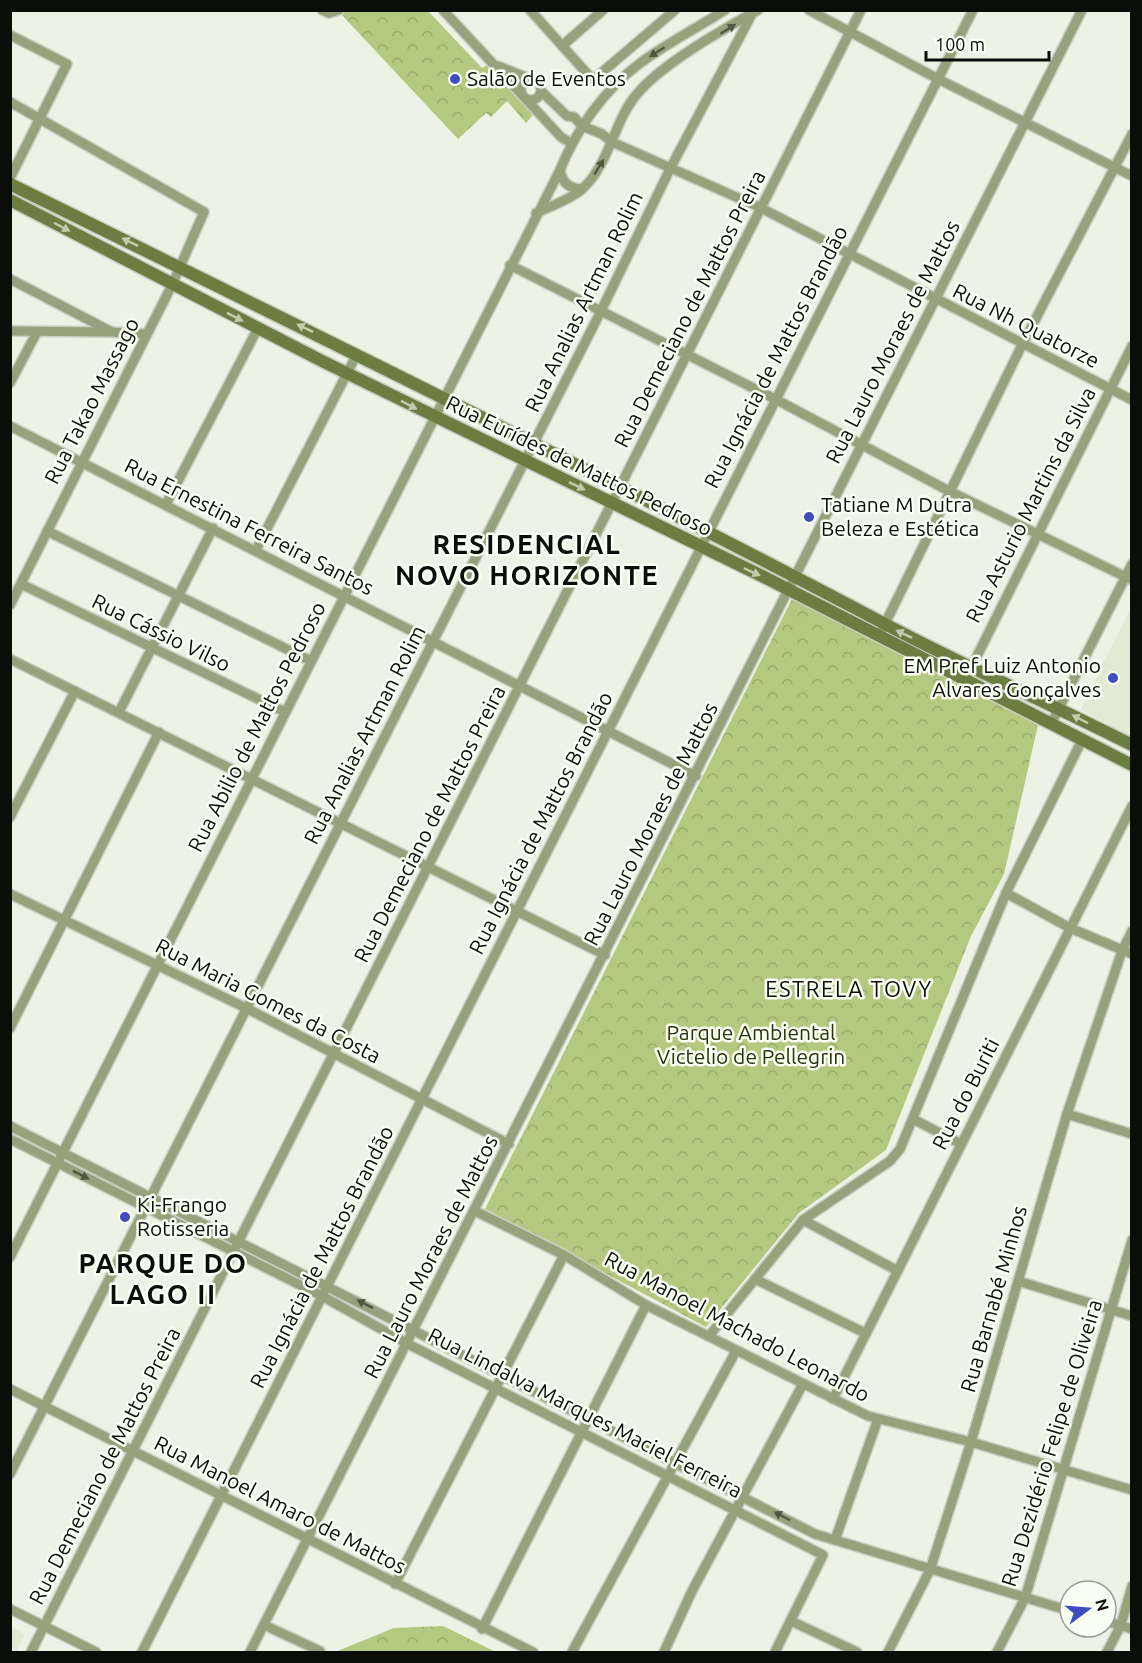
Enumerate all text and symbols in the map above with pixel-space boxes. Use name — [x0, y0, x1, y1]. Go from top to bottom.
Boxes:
one-way arrow — [720, 24, 736, 35]
scale bar — [926, 24, 1049, 62]
text: 100 m — [935, 34, 985, 54]
one-way arrow — [649, 47, 666, 58]
place label: Salão de Eventos — [467, 66, 626, 90]
marker: Salão de Eventos — [448, 72, 462, 86]
one-way arrow — [593, 159, 604, 175]
street label: Rua Demeciano de Mattos Preira — [609, 166, 770, 451]
street label: Rua Analias Artman Rolim — [519, 188, 647, 416]
street label: Rua Lauro Moraes de Mattos — [820, 216, 964, 467]
street label: Rua Ignácia de Mattos Brandão — [698, 221, 852, 492]
one-way arrow — [54, 222, 71, 232]
one-way arrow — [121, 238, 138, 247]
street label: Rua Nh Quatorze — [949, 278, 1104, 372]
one-way arrow — [227, 312, 244, 322]
street label: Rua Takao Massago — [39, 313, 143, 488]
one-way arrow — [296, 323, 313, 333]
street label: Rua Asturio Martins da Silva — [960, 383, 1100, 626]
street label: Rua Eurídes de Mattos Pedroso — [442, 390, 716, 540]
one-way arrow — [401, 400, 418, 409]
street label: Rua Ernestina Ferreira Santos — [121, 453, 378, 600]
one-way arrow — [568, 481, 586, 491]
place label: Tatiane M Dutra Beleza e Estética — [821, 492, 979, 540]
marker: Tatiane M Dutra Beleza e Estética — [802, 510, 816, 524]
district label: RESIDENCIAL NOVO HORIZONTE — [395, 529, 659, 590]
one-way arrow — [744, 567, 761, 576]
street label: Rua Cássio Vilso — [88, 588, 234, 676]
street label: Rua Abilio de Mattos Pedroso — [182, 597, 330, 856]
street label: Rua Analias Artman Rolim — [298, 621, 430, 848]
one-way arrow — [896, 629, 913, 638]
place label: EM Pref Luiz Antonio Alvares Gonçalves — [903, 653, 1101, 701]
marker: EM Pref Luiz Antonio Alvares Gonçalves — [1106, 671, 1120, 685]
street label: Rua Demeciano de Mattos Preira — [349, 681, 510, 966]
street label: Rua Ignácia de Mattos Brandão — [463, 687, 617, 958]
street label: Rua Lauro Moraes de Mattos — [578, 698, 722, 949]
one-way arrow — [1071, 714, 1088, 723]
street label: Rua Maria Gomes da Costa — [152, 933, 385, 1067]
district label: ESTRELA TOVY — [765, 976, 933, 1001]
park label: Parque Ambiental Victelio de Pellegrin — [657, 1020, 845, 1068]
street label: Rua do Buriti — [927, 1034, 1003, 1153]
street label: Rua Ignácia de Mattos Brandão — [244, 1121, 398, 1392]
street label: Rua Lauro Moraes de Mattos — [358, 1131, 502, 1382]
one-way arrow — [73, 1170, 90, 1180]
place label: Ki-Frango Rotisseria — [137, 1192, 229, 1240]
street label: Rua Barnabé Minhos — [955, 1203, 1031, 1395]
marker: Ki-Frango Rotisseria — [118, 1210, 132, 1224]
street label: Rua Manoel Machado Leonardo — [601, 1246, 874, 1406]
district label: PARQUE DO LAGO II — [79, 1248, 247, 1309]
street label: Rua Dezidério Felipe de Oliveira — [996, 1296, 1106, 1589]
one-way arrow — [356, 1300, 374, 1310]
street label: Rua Lindalva Marques Maciel Ferreira — [424, 1322, 747, 1502]
street label: Rua Demeciano de Mattos Preira — [24, 1323, 185, 1608]
street label: Rua Manoel Amaro de Mattos — [151, 1430, 410, 1578]
one-way arrow — [773, 1511, 790, 1521]
north arrow — [1058, 1579, 1118, 1639]
text: N — [1092, 1597, 1113, 1613]

